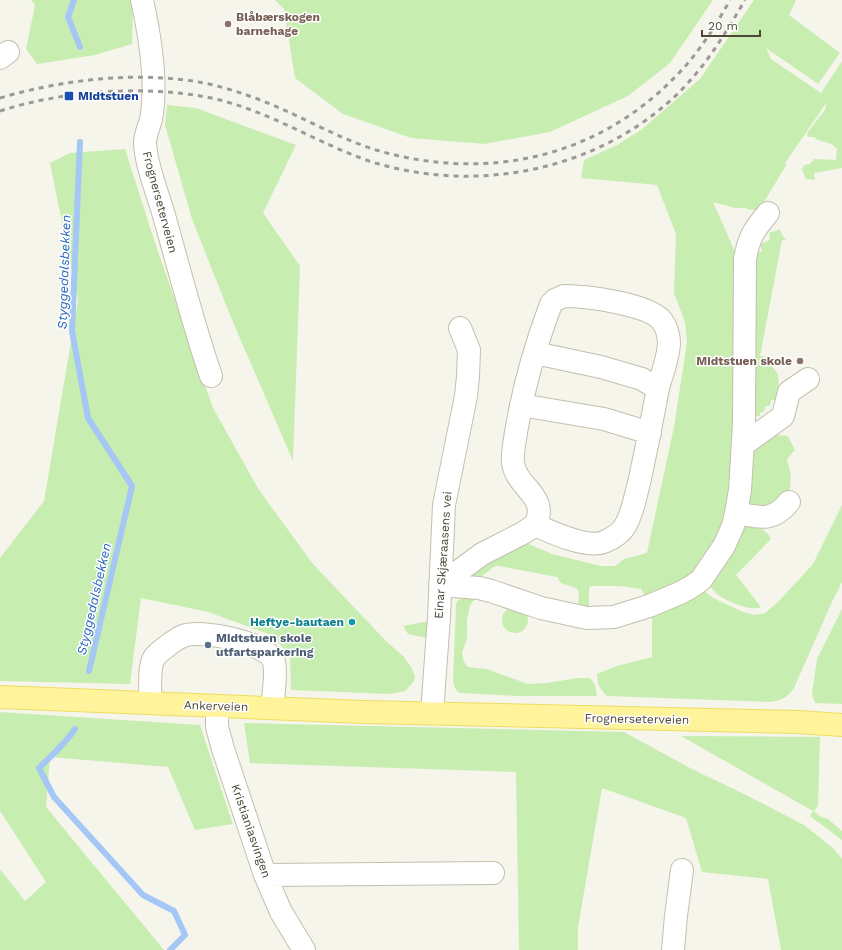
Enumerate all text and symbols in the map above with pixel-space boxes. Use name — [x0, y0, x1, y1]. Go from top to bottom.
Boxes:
place label: Blåbærskogen barnehage — [236, 10, 320, 38]
scale bar — [702, 12, 760, 38]
marker: Blåbærskogen barnehage — [223, 19, 233, 29]
text: 20 m — [708, 19, 738, 33]
place label: Midtstuen — [78, 89, 139, 103]
marker: Midtstuen — [63, 90, 75, 102]
street label: Frognerseterveien — [140, 150, 180, 254]
water label: Styggedalsbekken — [55, 214, 74, 330]
place label: Midtstuen skole — [696, 354, 792, 368]
marker: Midtstuen skole — [795, 356, 805, 366]
street label: Einar Skjæraasens vei — [432, 491, 454, 619]
water label: Styggedalsbekken — [74, 541, 114, 657]
place label: Heftye-bautaen — [250, 615, 344, 629]
marker: Heftye-bautaen — [347, 617, 357, 627]
place label: Midtstuen skole utfartsparkering — [216, 631, 314, 659]
marker: Midtstuen skole utfartsparkering — [203, 640, 213, 650]
street label: Ankerveien — [184, 698, 248, 714]
street label: Frognerseterveien — [585, 711, 689, 727]
street label: Kristianiasvingen — [228, 782, 274, 880]

